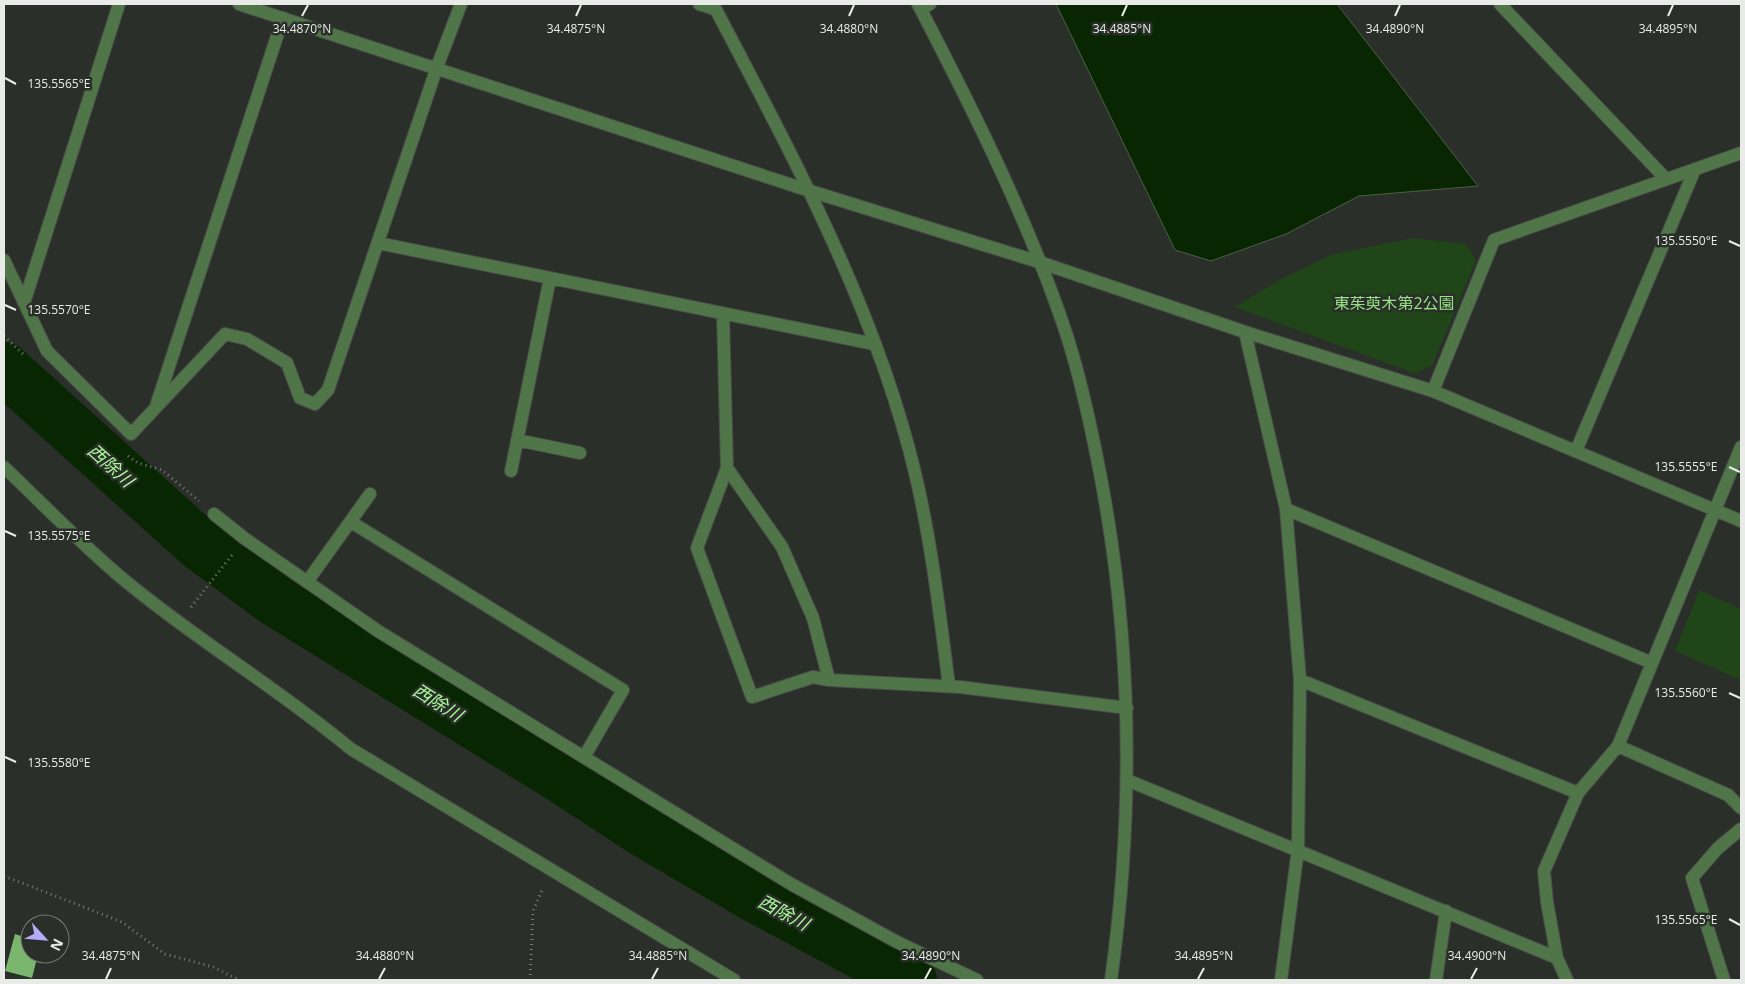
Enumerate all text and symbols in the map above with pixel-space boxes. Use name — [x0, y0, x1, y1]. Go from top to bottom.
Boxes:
text: 34.4870°N — [273, 20, 331, 37]
text: 34.4875°N — [547, 20, 605, 37]
text: 34.4880°N — [820, 20, 878, 37]
text: 34.4885°N — [1093, 20, 1151, 37]
text: 34.4890°N — [1366, 20, 1424, 37]
text: 34.4895°N — [1639, 20, 1697, 37]
text: 135.5565°E — [28, 75, 91, 92]
text: 135.5550°E — [1655, 232, 1718, 249]
park label: 東茱萸木第2公園 — [1333, 292, 1455, 314]
text: 135.5570°E — [28, 301, 91, 318]
water label: 西除川 — [83, 438, 141, 493]
text: 135.5555°E — [1655, 458, 1718, 475]
text: 135.5575°E — [28, 527, 91, 544]
water label: 西除川 — [409, 678, 469, 728]
text: 135.5560°E — [1655, 684, 1718, 701]
text: 135.5580°E — [28, 754, 91, 771]
water label: 西除川 — [755, 889, 815, 936]
text: 135.5565°E — [1655, 911, 1718, 928]
north arrow — [20, 914, 70, 964]
text: N — [46, 936, 68, 954]
text: 34.4875°N — [82, 947, 140, 964]
text: 34.4880°N — [356, 947, 414, 964]
text: 34.4885°N — [629, 947, 687, 964]
text: 34.4890°N — [902, 947, 960, 964]
text: 34.4895°N — [1175, 947, 1233, 964]
text: 34.4900°N — [1448, 947, 1506, 964]

